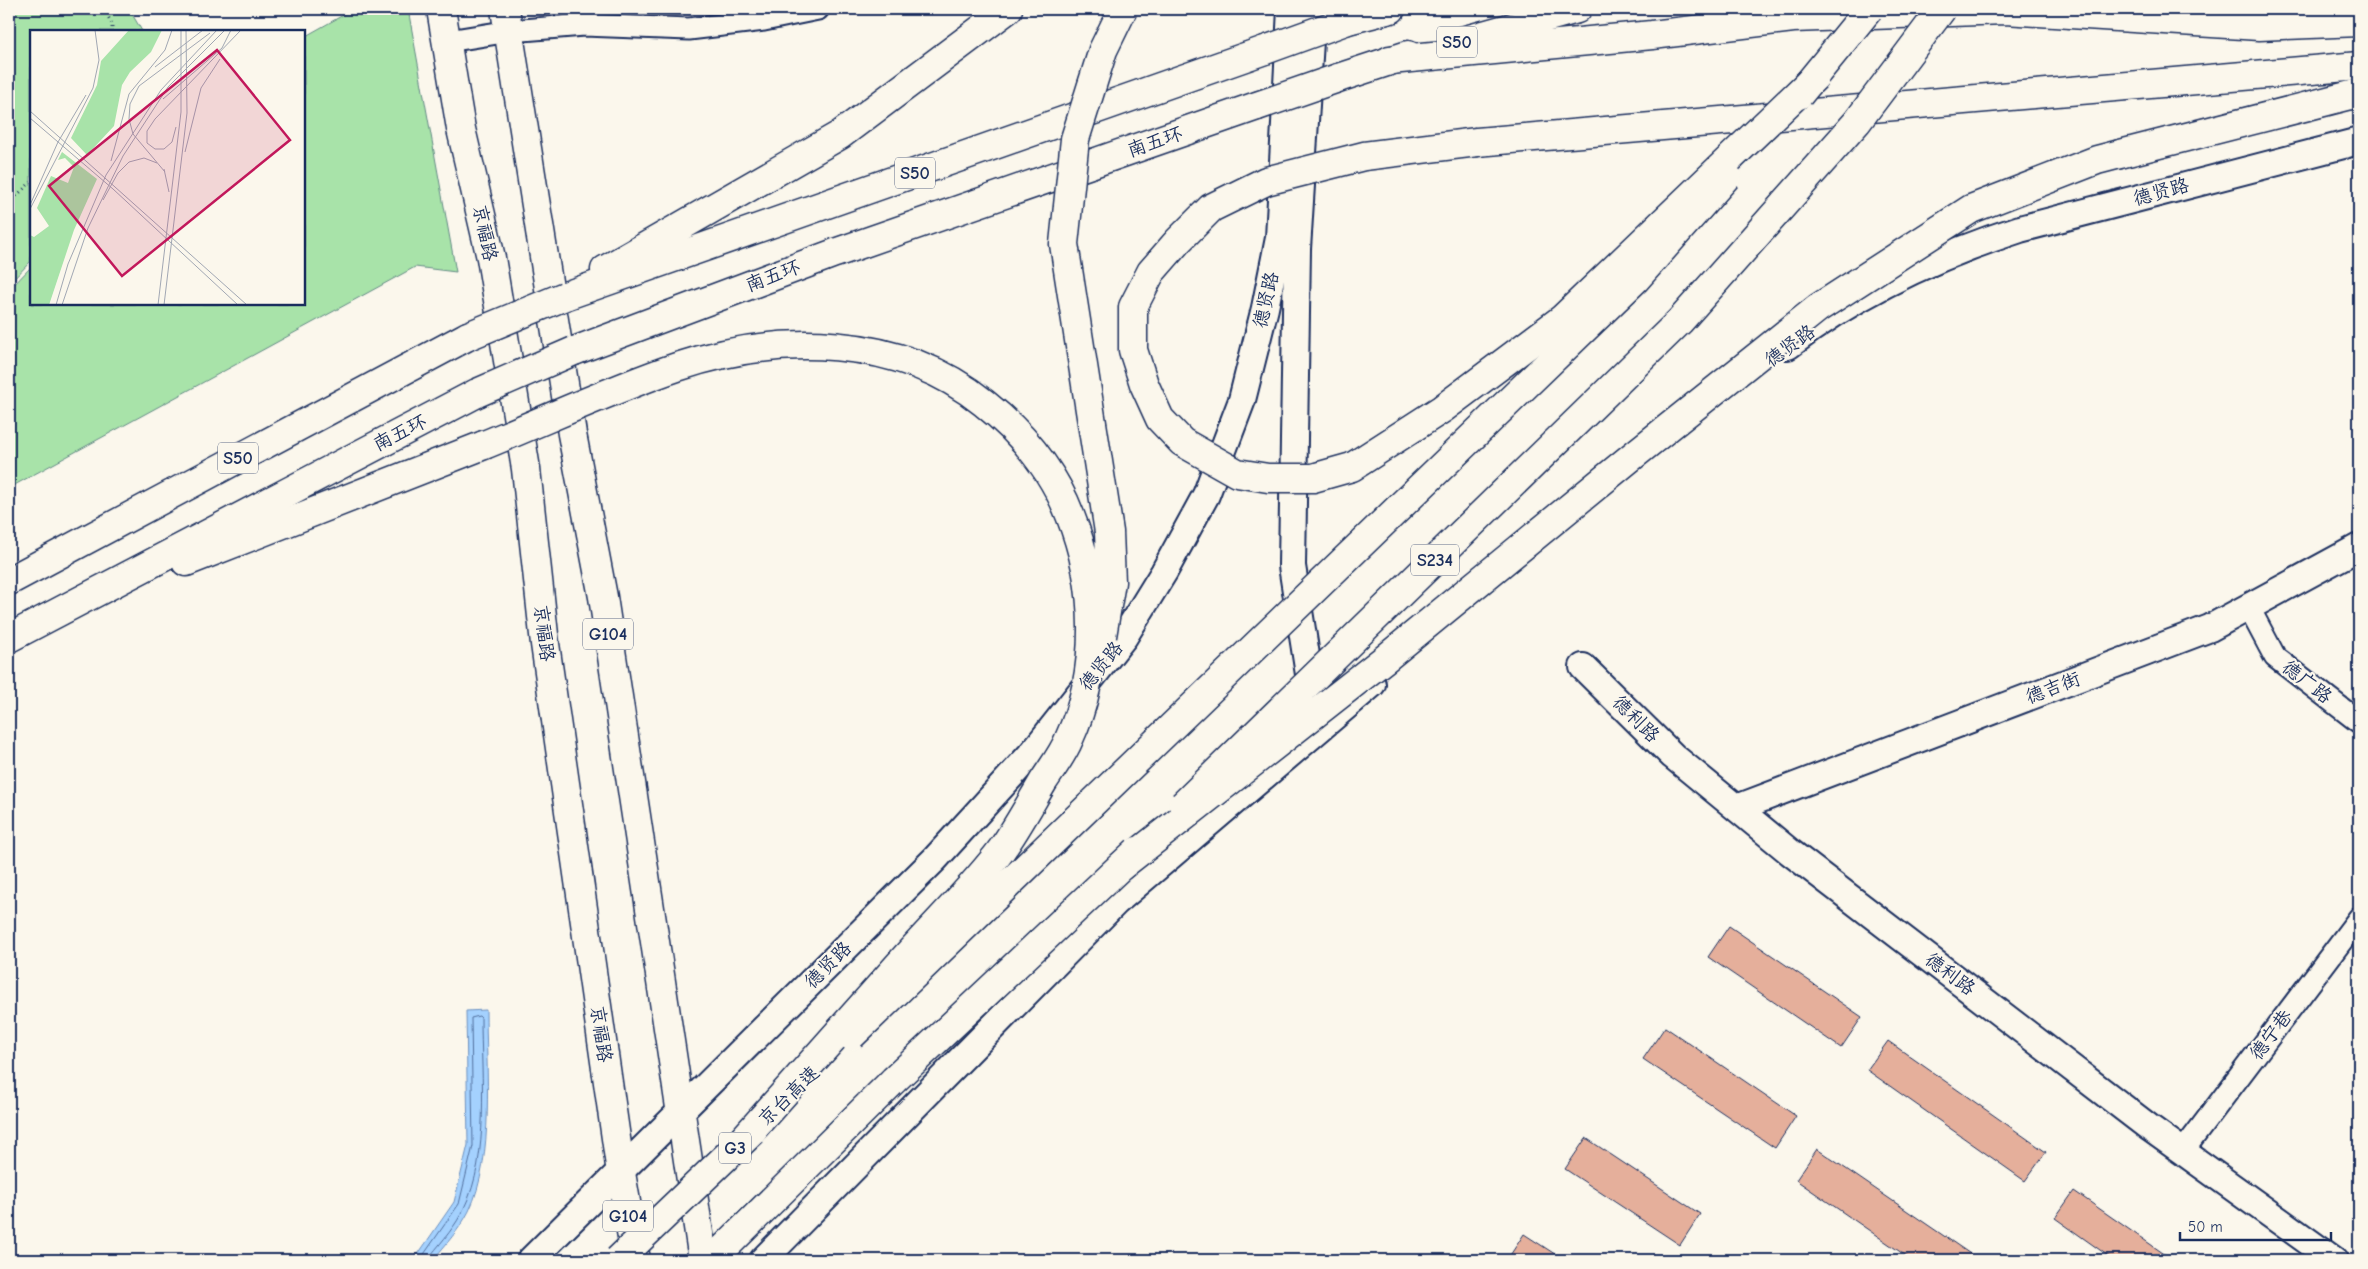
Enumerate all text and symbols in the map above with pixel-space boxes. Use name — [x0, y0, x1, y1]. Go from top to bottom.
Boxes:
road number: S50 — [1437, 27, 1477, 58]
inset map — [30, 30, 305, 305]
street label: 南五环 — [1124, 122, 1186, 162]
road number: S50 — [895, 158, 935, 188]
street label: 德贤路 — [2131, 174, 2191, 210]
street label: 京福路 — [468, 203, 502, 263]
street label: 南五环 — [742, 256, 804, 296]
street label: 德贤路 — [1249, 270, 1283, 330]
street label: 德贤路 — [1760, 320, 1820, 372]
street label: 南五环 — [370, 410, 430, 456]
road number: S50 — [218, 442, 258, 473]
road number: S234 — [1411, 544, 1459, 576]
street label: 京福路 — [530, 603, 558, 663]
road number: G104 — [583, 618, 633, 650]
street label: 德贤路 — [1075, 637, 1127, 695]
street label: 德广路 — [2278, 656, 2336, 708]
street label: 德吉街 — [2022, 668, 2084, 708]
street label: 德利路 — [1608, 691, 1664, 747]
street label: 德贤路 — [800, 937, 856, 993]
street label: 德利路 — [1921, 948, 1979, 1000]
street label: 京福路 — [586, 1004, 616, 1064]
street label: 德宁巷 — [2245, 1006, 2297, 1064]
street label: 京台高速 — [754, 1062, 824, 1130]
road number: G3 — [719, 1132, 751, 1164]
road number: G104 — [603, 1200, 653, 1232]
scale bar — [2180, 1209, 2332, 1241]
text: 50 m — [2188, 1218, 2223, 1236]

